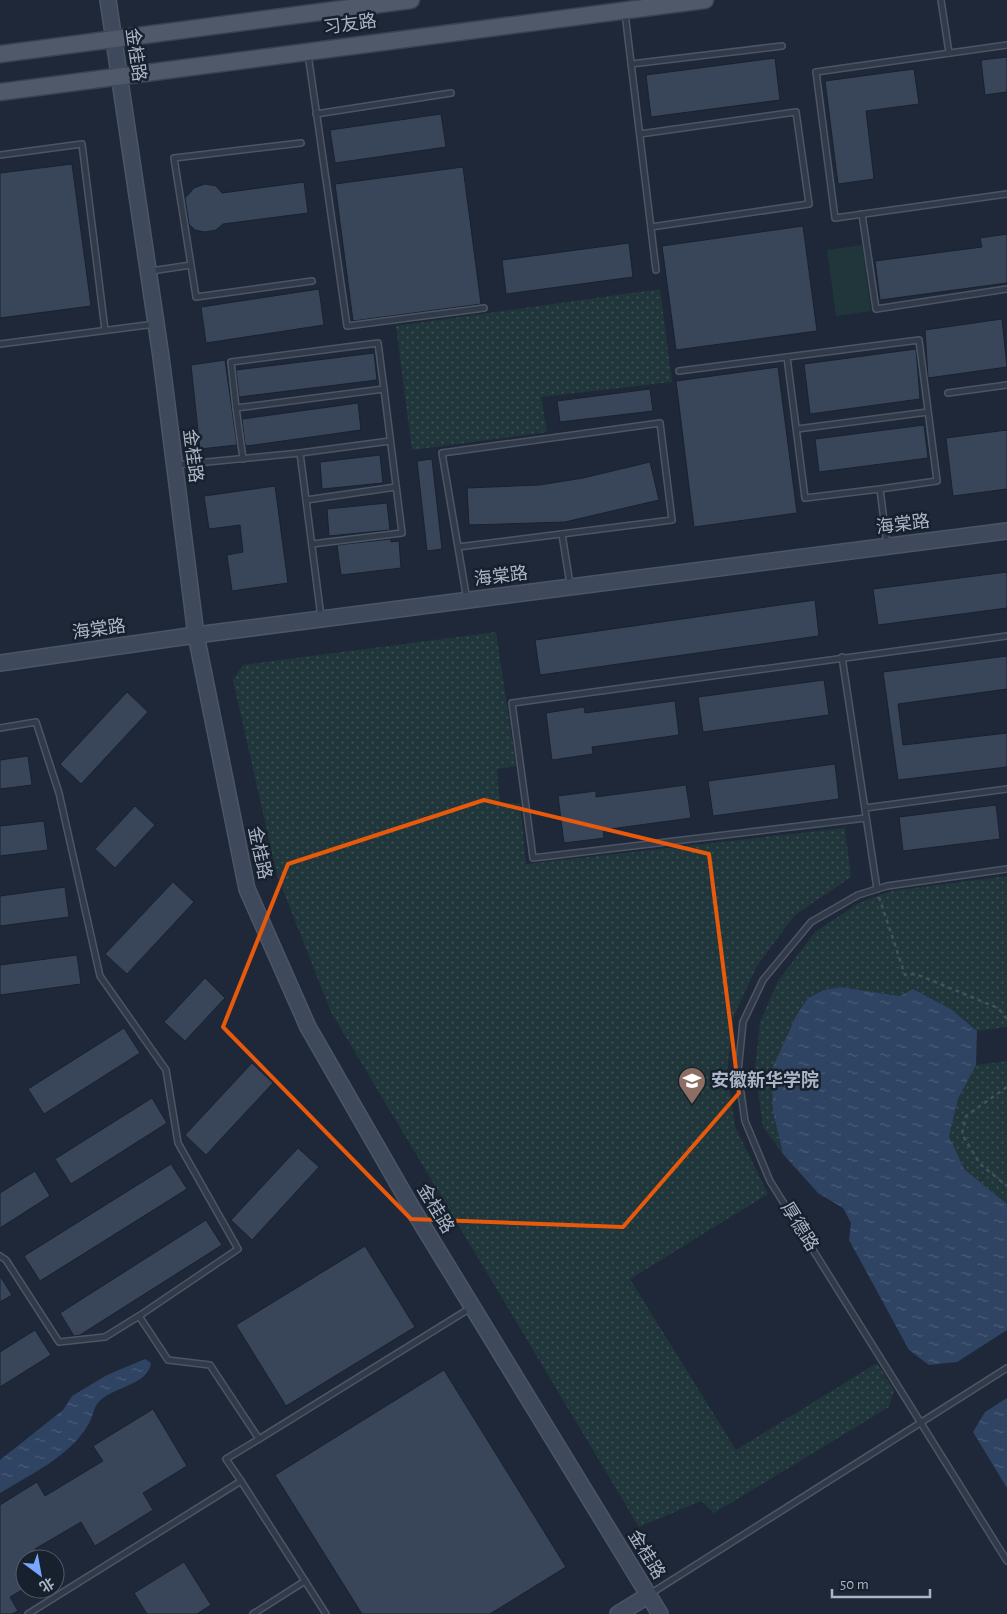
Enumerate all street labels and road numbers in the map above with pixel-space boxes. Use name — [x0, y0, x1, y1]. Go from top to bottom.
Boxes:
street label: 习友路 — [322, 10, 378, 38]
street label: 金桂路 — [122, 27, 150, 83]
street label: 金桂路 — [180, 428, 206, 484]
street label: 海棠路 — [875, 511, 931, 537]
street label: 海棠路 — [473, 563, 529, 589]
street label: 海棠路 — [71, 615, 127, 643]
street label: 金桂路 — [245, 824, 275, 881]
street label: 金桂路 — [413, 1180, 458, 1237]
street label: 厚德路 — [777, 1198, 823, 1255]
street label: 金桂路 — [624, 1526, 669, 1583]

